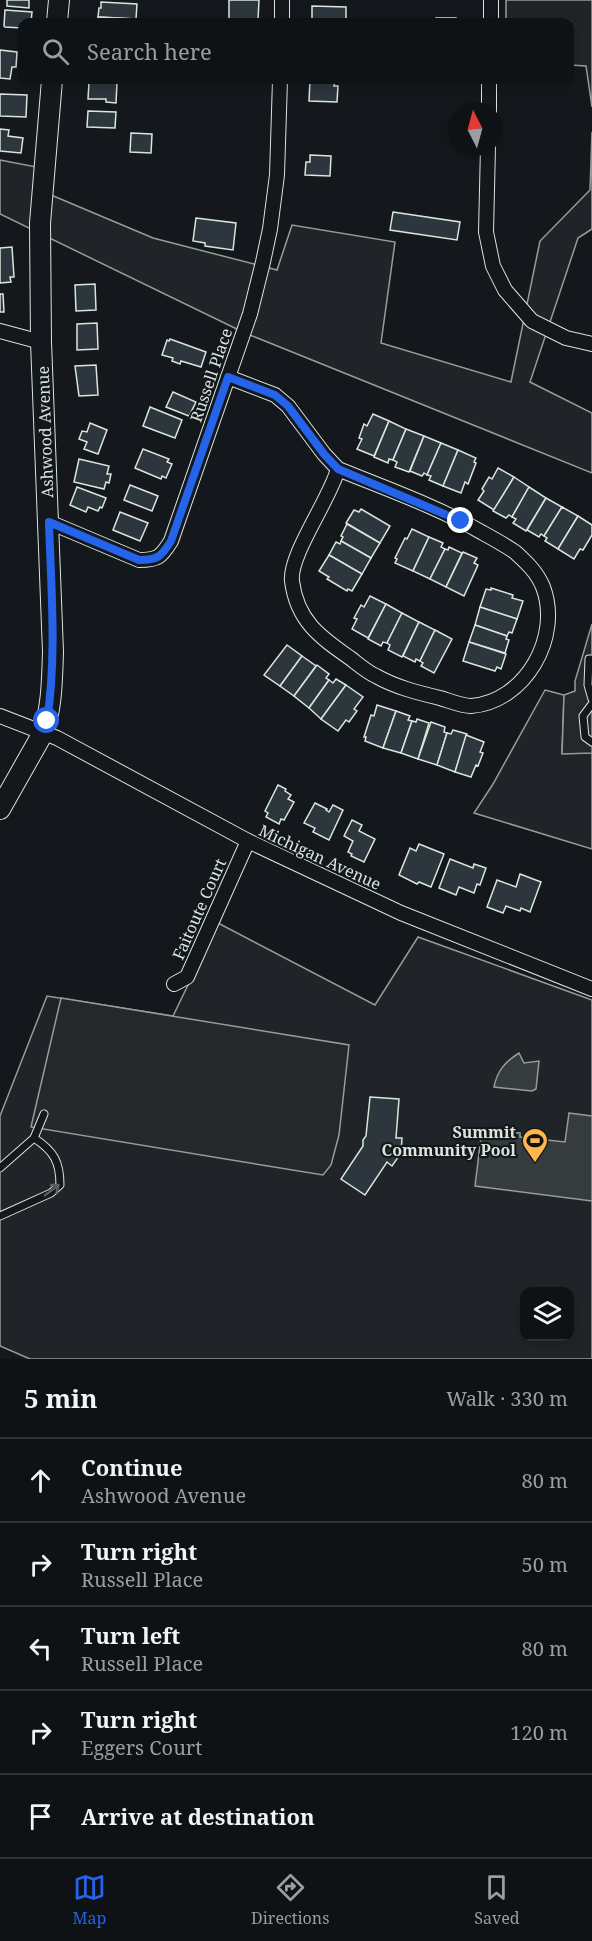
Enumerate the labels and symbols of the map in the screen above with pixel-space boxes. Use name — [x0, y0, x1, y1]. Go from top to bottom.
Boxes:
north arrow — [448, 102, 502, 156]
street label: Russell Place — [185, 325, 237, 425]
street label: Ashwood Avenue — [32, 366, 58, 498]
route end — [447, 507, 473, 533]
route start — [33, 707, 59, 733]
street label: Michigan Avenue — [255, 819, 385, 895]
street label: Faitoute Court — [167, 855, 231, 963]
place label: Summit Community Pool — [382, 1121, 517, 1161]
sports icon: Summit Community Pool — [520, 1126, 550, 1164]
one-way arrow — [44, 1184, 60, 1197]

